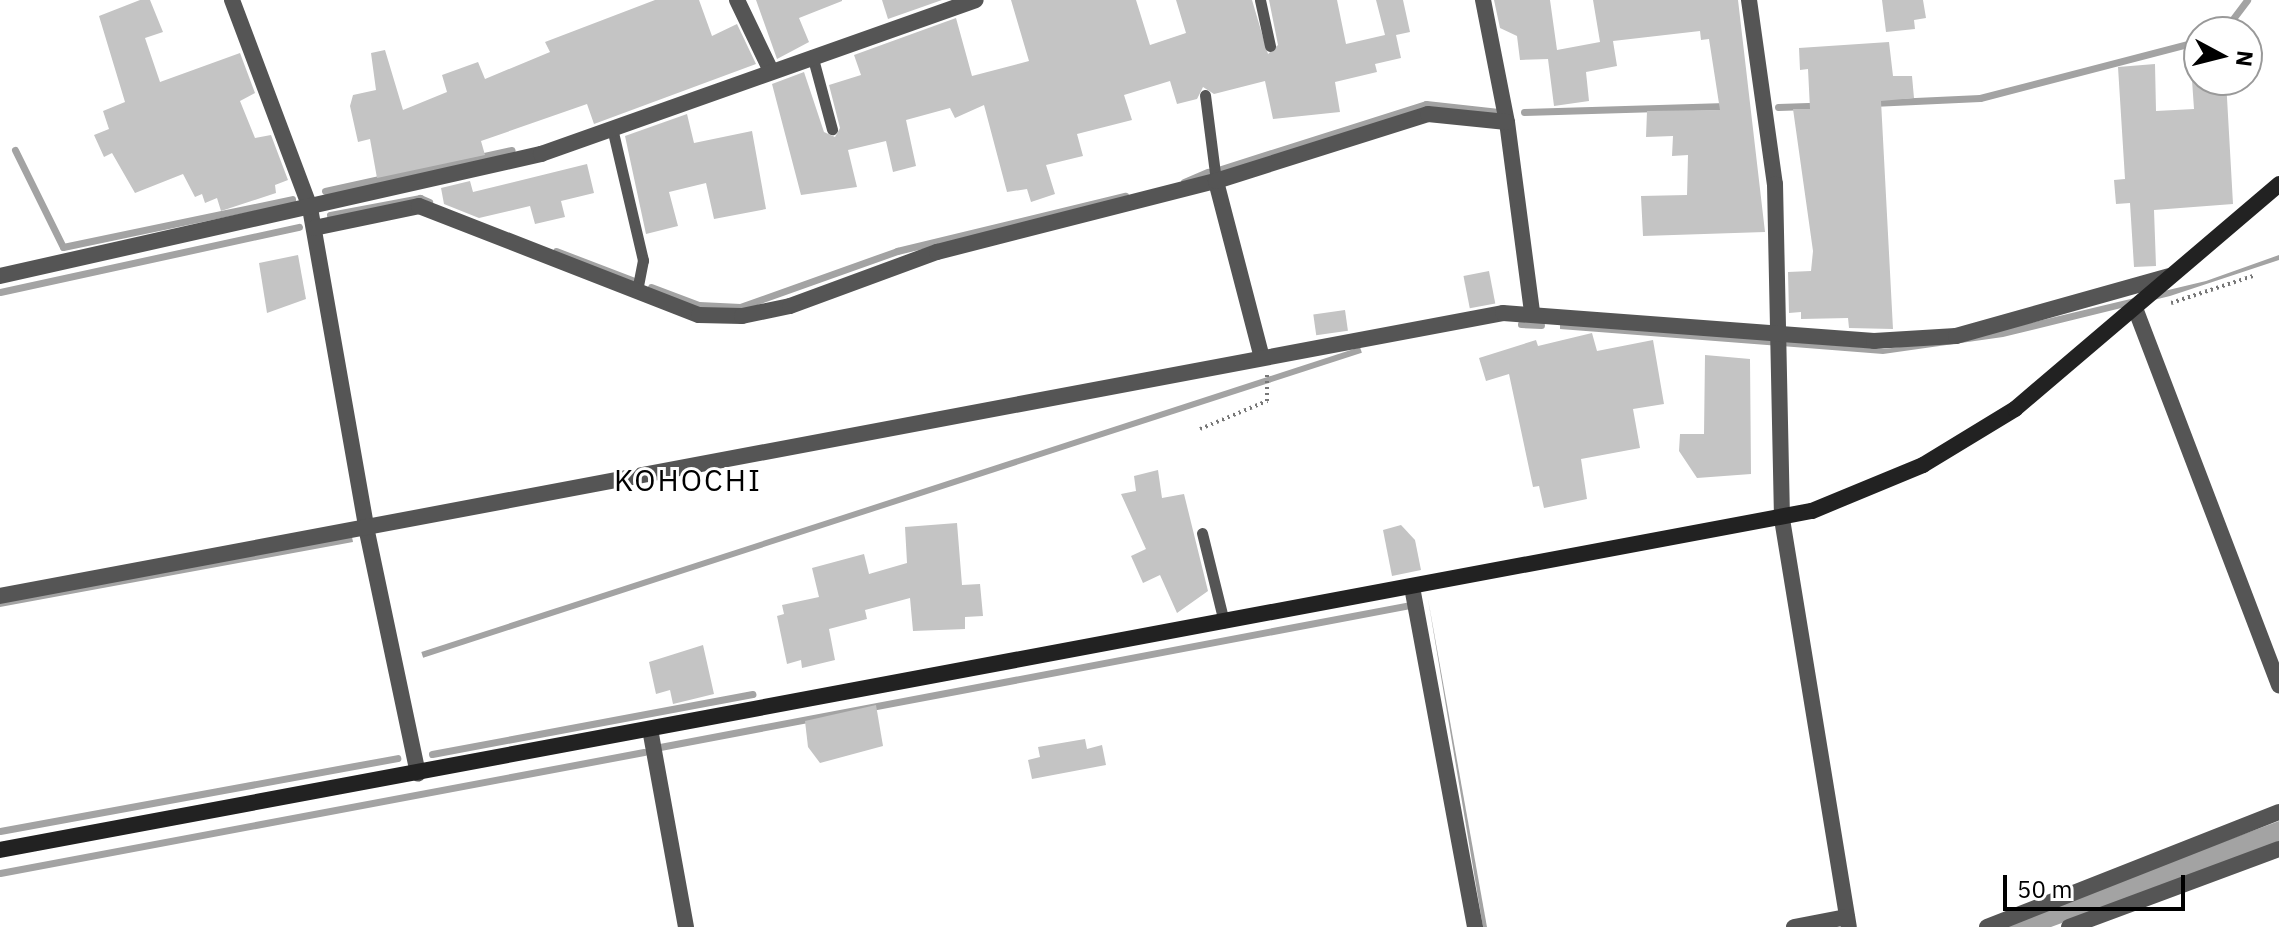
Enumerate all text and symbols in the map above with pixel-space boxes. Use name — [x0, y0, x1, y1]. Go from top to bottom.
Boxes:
north arrow — [2183, 16, 2263, 96]
text: N — [2230, 49, 2261, 68]
district label: KOHOCHI — [614, 462, 762, 498]
scale bar — [2007, 859, 2189, 909]
text: 50 m — [2017, 873, 2072, 905]

